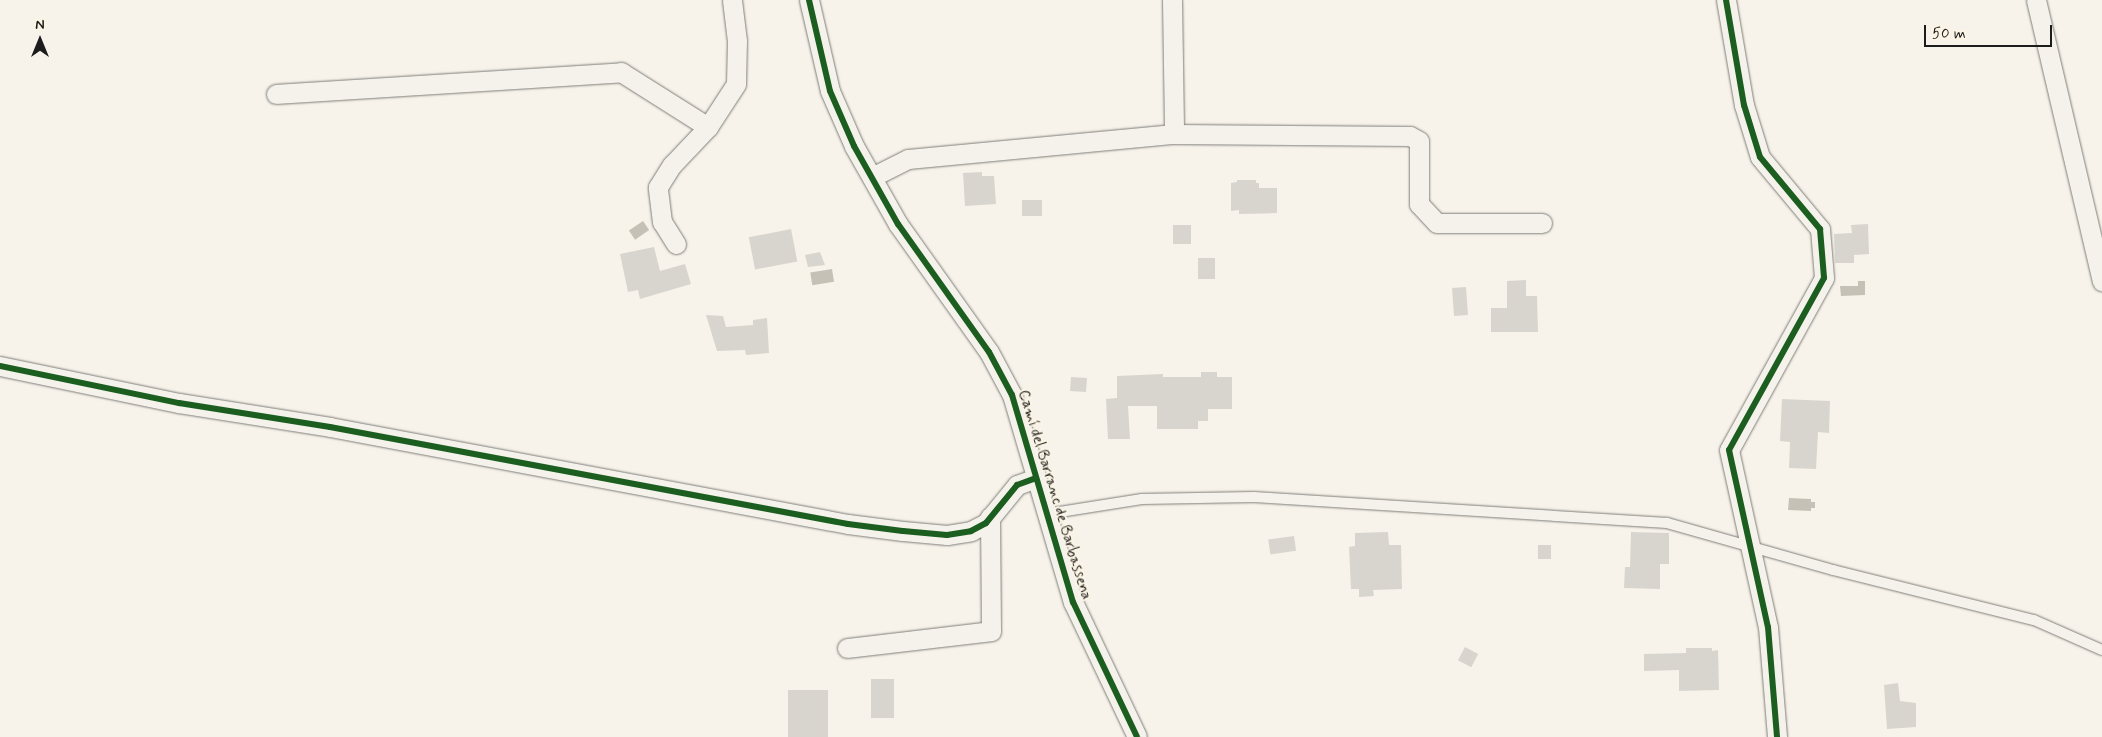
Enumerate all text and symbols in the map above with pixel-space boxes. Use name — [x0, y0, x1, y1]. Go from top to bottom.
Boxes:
north arrow — [15, 15, 65, 65]
scale bar — [1927, 15, 2054, 47]
text: N — [35, 16, 45, 34]
text: 50 m — [1932, 24, 1966, 44]
street label: Camí del Barranc de Barbassena — [1014, 389, 1094, 601]

